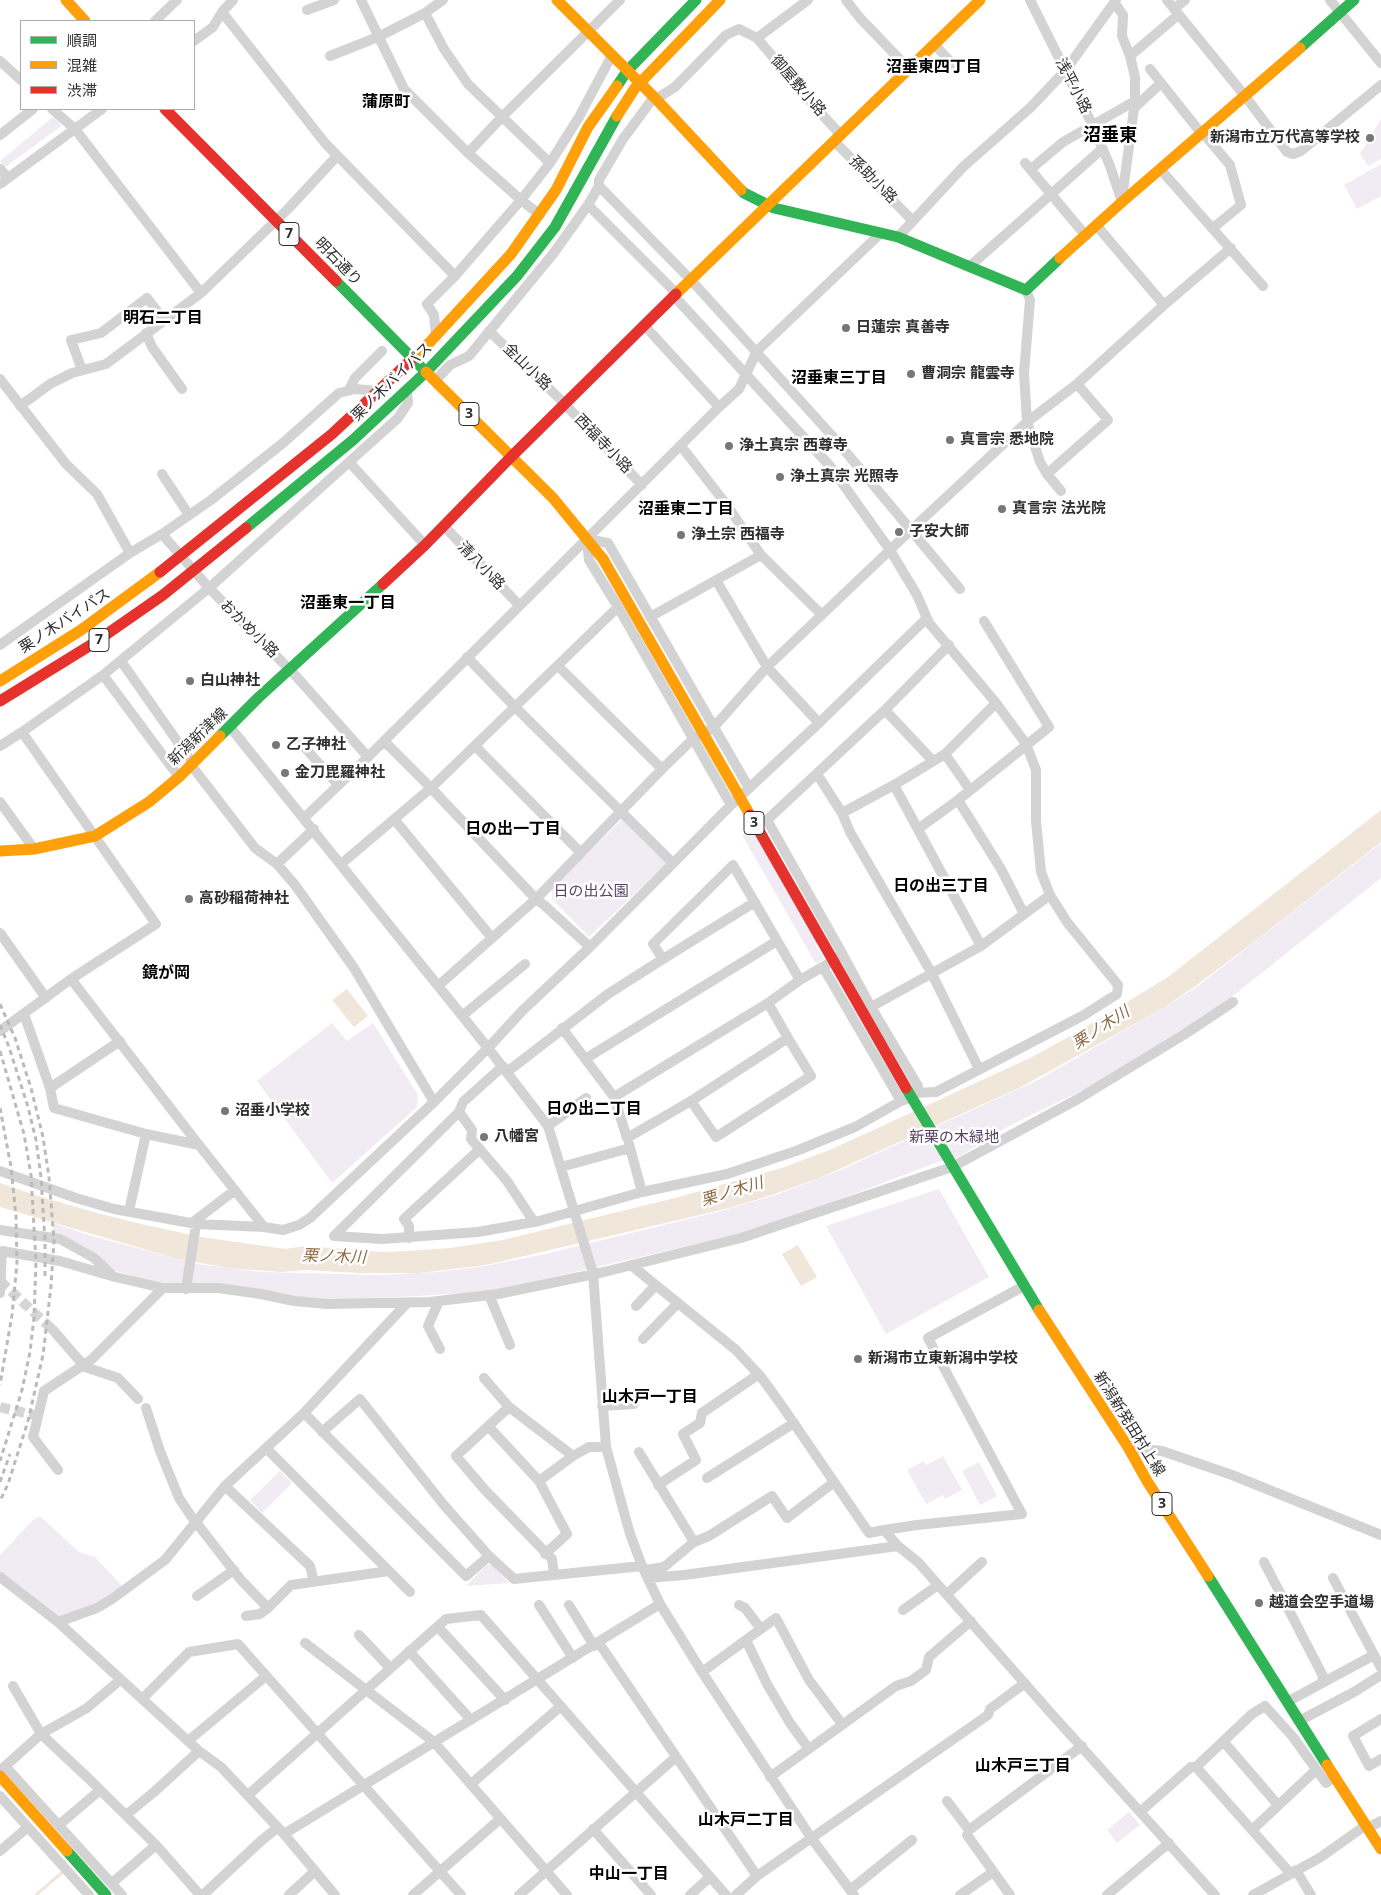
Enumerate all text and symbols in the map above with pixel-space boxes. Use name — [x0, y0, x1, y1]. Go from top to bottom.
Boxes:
legend — [20, 20, 195, 110]
text: 順調 — [67, 30, 97, 50]
street label: 御屋敷小路 — [767, 52, 829, 120]
text: 混雑 — [67, 55, 97, 75]
street label: 浅平小路 — [1051, 55, 1095, 117]
district label: 沼垂東四丁目 — [886, 57, 982, 77]
text: 渋滞 — [67, 80, 97, 100]
district label: 蒲原町 — [362, 92, 410, 112]
district label: 沼垂東 — [1083, 125, 1137, 147]
place label: 新潟市立万代高等学校 — [1210, 129, 1360, 147]
marker: 新潟市立万代高等学校 — [1364, 132, 1376, 144]
street label: 孫助小路 — [845, 152, 901, 208]
road number: 7 — [279, 222, 299, 245]
street label: 明石通り — [311, 234, 365, 290]
district label: 明石二丁目 — [123, 308, 203, 328]
place label: 日蓮宗 真善寺 — [856, 319, 950, 337]
marker: 日蓮宗 真善寺 — [840, 322, 852, 334]
street label: 栗ノ木バイパス — [348, 339, 436, 425]
street label: 金山小路 — [499, 340, 555, 394]
place label: 曹洞宗 龍雲寺 — [921, 365, 1015, 383]
district label: 沼垂東三丁目 — [791, 368, 887, 388]
marker: 曹洞宗 龍雲寺 — [905, 368, 917, 380]
road number: 3 — [459, 402, 479, 426]
street label: 西福寺小路 — [570, 411, 636, 477]
place label: 真言宗 悉地院 — [960, 431, 1054, 449]
marker: 真言宗 悉地院 — [944, 434, 956, 446]
place label: 浄土真宗 西尊寺 — [739, 437, 848, 455]
marker: 浄土真宗 西尊寺 — [723, 440, 735, 452]
place label: 浄土真宗 光照寺 — [790, 468, 899, 486]
marker: 浄土真宗 光照寺 — [774, 471, 786, 483]
district label: 沼垂東二丁目 — [638, 499, 734, 519]
place label: 真言宗 法光院 — [1012, 500, 1106, 518]
marker: 真言宗 法光院 — [996, 503, 1008, 515]
place label: 子安大師 — [909, 523, 969, 541]
place label: 浄土宗 西福寺 — [691, 526, 785, 544]
marker: 子安大師 — [893, 526, 905, 538]
marker: 浄土宗 西福寺 — [675, 529, 687, 541]
street label: 清八小路 — [454, 538, 508, 594]
street label: 栗ノ木バイパス — [16, 585, 114, 657]
district label: 沼垂東一丁目 — [300, 593, 396, 613]
street label: おかめ小路 — [216, 596, 282, 662]
road number: 7 — [89, 628, 109, 652]
place label: 白山神社 — [200, 672, 260, 690]
marker: 白山神社 — [184, 675, 196, 687]
street label: 新潟新津線 — [165, 704, 231, 770]
place label: 乙子神社 — [286, 736, 346, 754]
marker: 乙子神社 — [270, 739, 282, 751]
place label: 金刀毘羅神社 — [295, 764, 385, 782]
marker: 金刀毘羅神社 — [279, 767, 291, 779]
road number: 3 — [744, 811, 764, 834]
district label: 日の出一丁目 — [465, 819, 561, 839]
district label: 日の出三丁目 — [893, 876, 989, 896]
park label: 日の出公園 — [554, 883, 628, 901]
place label: 高砂稲荷神社 — [199, 890, 289, 908]
marker: 高砂稲荷神社 — [183, 893, 195, 905]
district label: 鏡が岡 — [142, 963, 190, 983]
water label: 栗ノ木川 — [1069, 1003, 1133, 1053]
district label: 日の出二丁目 — [546, 1099, 642, 1119]
place label: 沼垂小学校 — [235, 1102, 310, 1120]
marker: 沼垂小学校 — [219, 1105, 231, 1117]
place label: 八幡宮 — [494, 1128, 539, 1146]
park label: 新栗の木緑地 — [909, 1129, 999, 1147]
marker: 八幡宮 — [478, 1131, 490, 1143]
water label: 栗ノ木川 — [699, 1173, 765, 1211]
water label: 栗ノ木川 — [302, 1246, 366, 1268]
place label: 新潟市立東新潟中学校 — [868, 1350, 1018, 1368]
marker: 新潟市立東新潟中学校 — [852, 1353, 864, 1365]
street label: 新潟新発田村上線 — [1090, 1368, 1168, 1480]
district label: 山木戸一丁目 — [602, 1387, 698, 1407]
road number: 3 — [1152, 1492, 1172, 1516]
place label: 越道会空手道場 — [1269, 1594, 1374, 1612]
marker: 越道会空手道場 — [1253, 1597, 1265, 1609]
district label: 山木戸三丁目 — [975, 1756, 1071, 1776]
district label: 山木戸二丁目 — [698, 1810, 794, 1830]
district label: 中山一丁目 — [589, 1864, 669, 1884]

